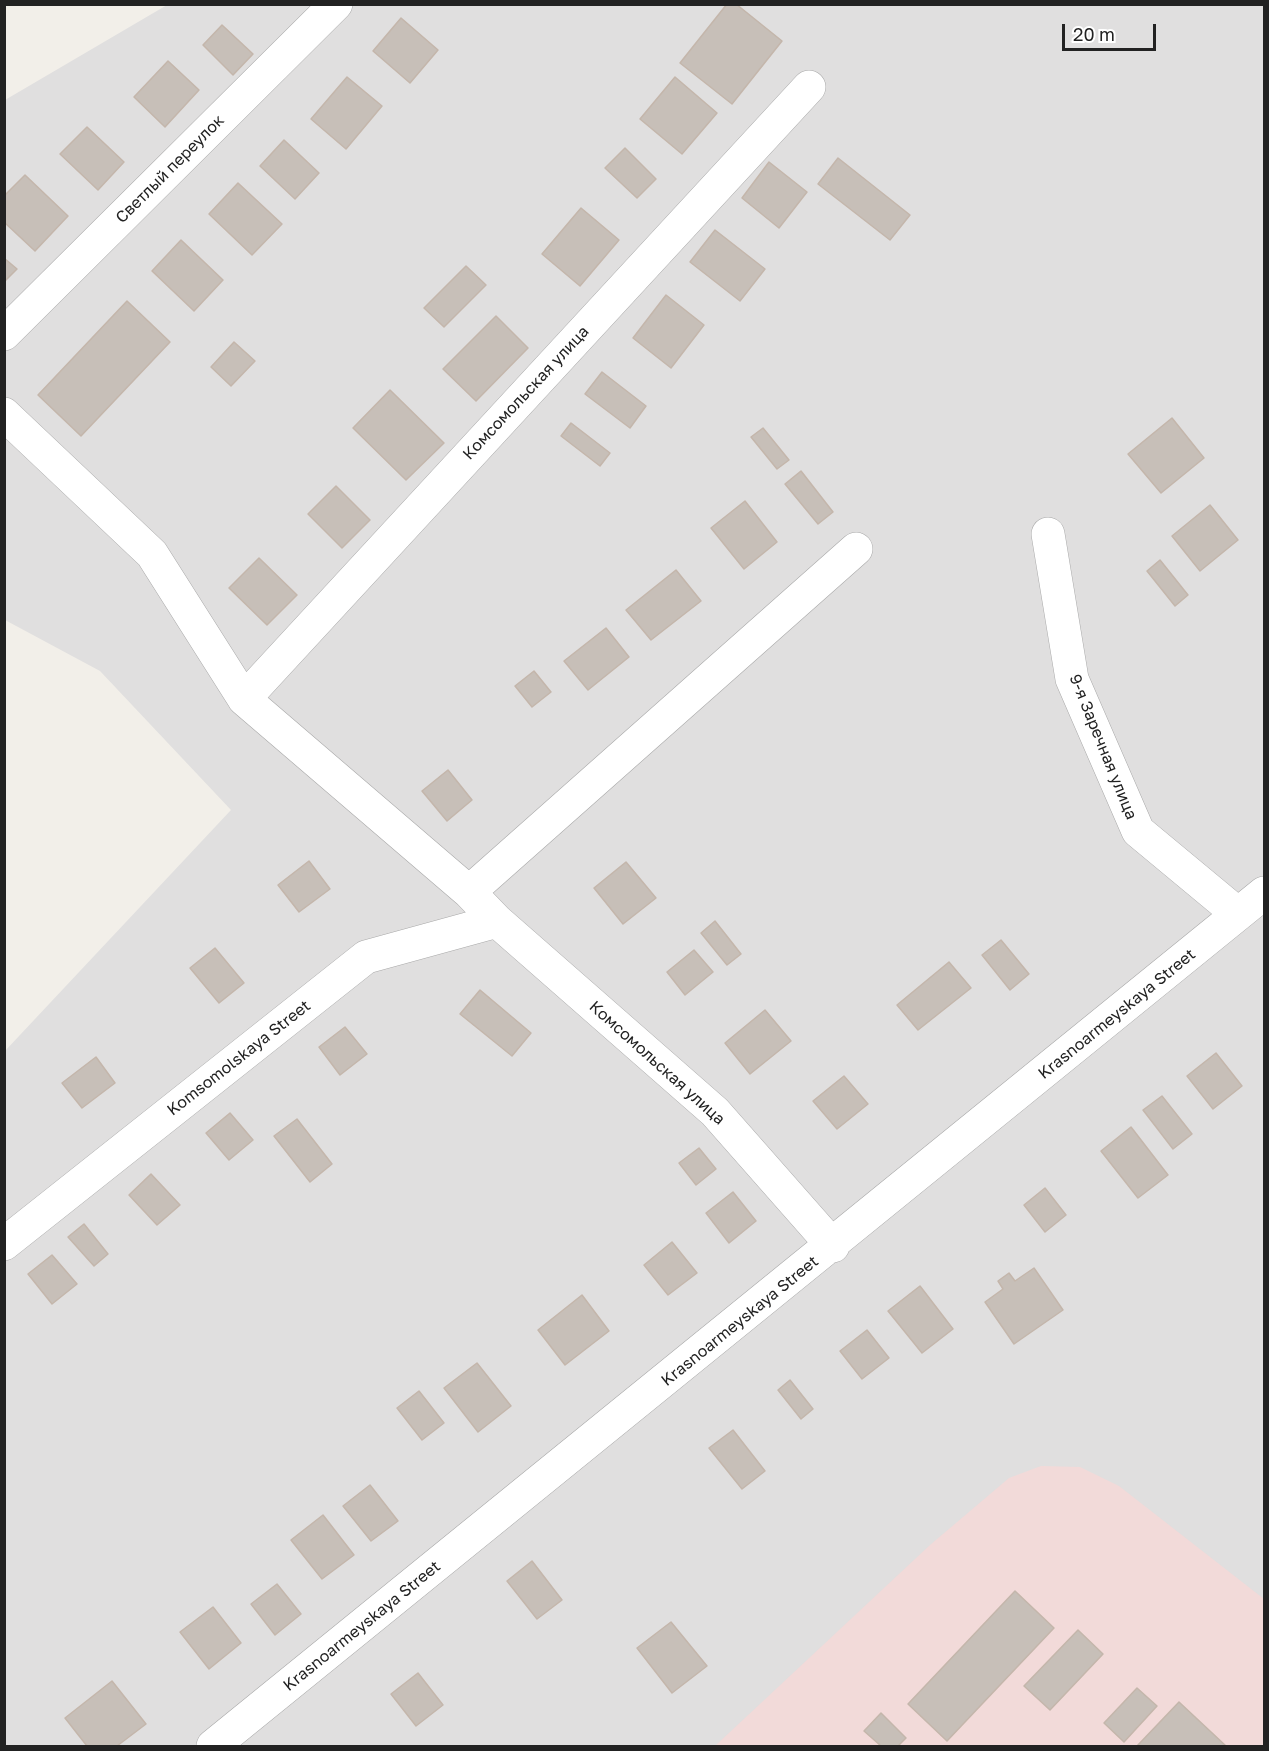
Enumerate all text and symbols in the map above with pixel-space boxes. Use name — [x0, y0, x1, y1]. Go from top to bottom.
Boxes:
scale bar — [1065, 12, 1160, 50]
text: 20 m — [1073, 23, 1115, 45]
street label: Светлый переулок — [112, 111, 228, 227]
street label: Комсомольская улица — [459, 322, 593, 464]
street label: 9-я Заречная улица — [1065, 672, 1141, 822]
street label: Krasnoarmeyskaya Street — [1035, 945, 1199, 1083]
street label: Komsomolskaya Street — [164, 996, 314, 1120]
street label: Комсомольская улица — [585, 997, 729, 1129]
street label: Krasnoarmeyskaya Street — [658, 1252, 822, 1390]
street label: Krasnoarmeyskaya Street — [280, 1557, 444, 1695]

